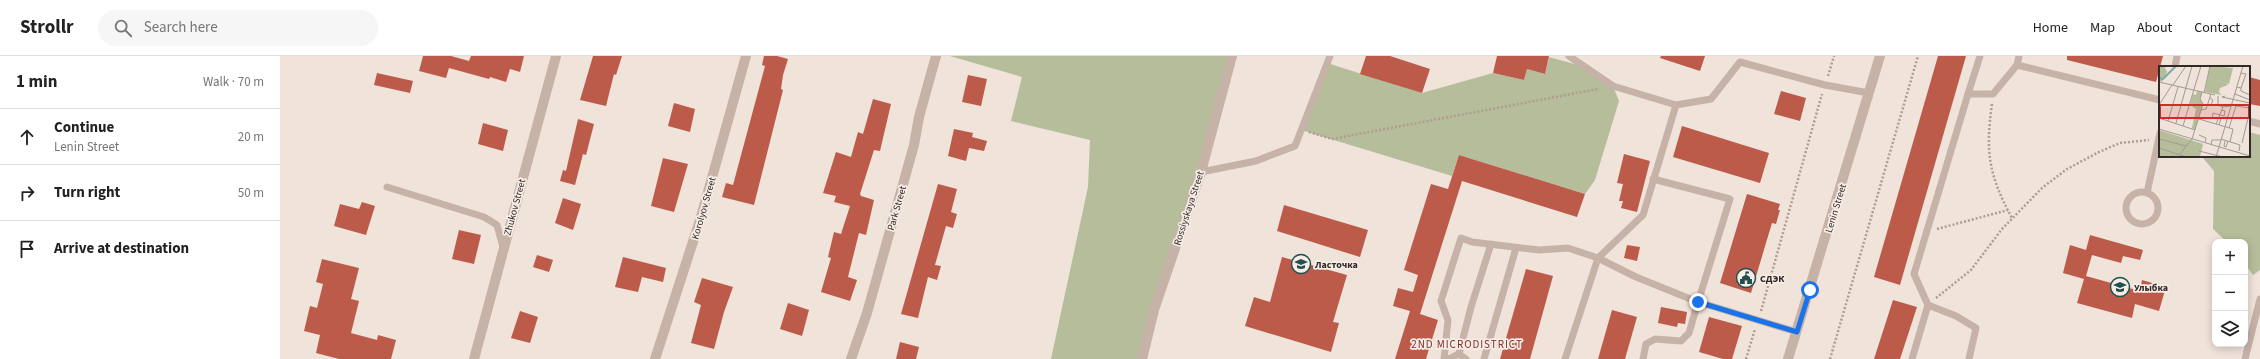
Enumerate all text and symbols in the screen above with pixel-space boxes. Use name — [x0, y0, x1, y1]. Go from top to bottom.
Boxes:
search box — [98, 10, 378, 46]
text: Strollr — [20, 14, 74, 41]
icon: search — [112, 17, 134, 39]
text: Search here — [144, 17, 218, 38]
text: Home — [2033, 18, 2068, 38]
text: Map — [2090, 18, 2115, 38]
text: About — [2137, 18, 2172, 38]
text: Contact — [2194, 18, 2240, 38]
inset map — [2159, 66, 2250, 157]
text: 1 min — [16, 70, 57, 94]
text: Walk · 70 m — [203, 73, 264, 91]
text: Continue — [54, 117, 114, 138]
icon: ahead — [16, 126, 38, 148]
text: 20 m — [238, 128, 264, 146]
text: Lenin Street — [54, 138, 119, 156]
street label: Rossiyskaya Street — [1170, 169, 1208, 247]
street label: Korolyov Street — [688, 175, 720, 241]
street label: Zhukov Street — [501, 177, 529, 237]
icon: right — [16, 182, 38, 204]
text: Turn right — [54, 182, 120, 203]
street label: Lenin Street — [1822, 182, 1850, 234]
text: 50 m — [238, 184, 264, 202]
street label: Park Street — [884, 184, 910, 232]
icon: arrive — [16, 238, 38, 260]
text: Arrive at destination — [54, 238, 189, 259]
map controls — [2212, 239, 2248, 347]
button: + — [2212, 239, 2248, 275]
school or university icon: Ласточка — [1290, 253, 1312, 275]
place label: Ласточка — [1314, 258, 1358, 272]
public building icon: СДЭК — [1735, 267, 1757, 289]
place label: СДЭК — [1760, 272, 1785, 286]
button: − — [2212, 275, 2248, 311]
school or university icon: Улыбка — [2109, 276, 2131, 298]
route start — [1801, 281, 1819, 299]
place label: Улыбка — [2134, 281, 2168, 295]
route end — [1689, 293, 1707, 311]
button: layers — [2212, 311, 2248, 347]
district label: 2ND MICRODISTRICT — [1411, 337, 1523, 352]

